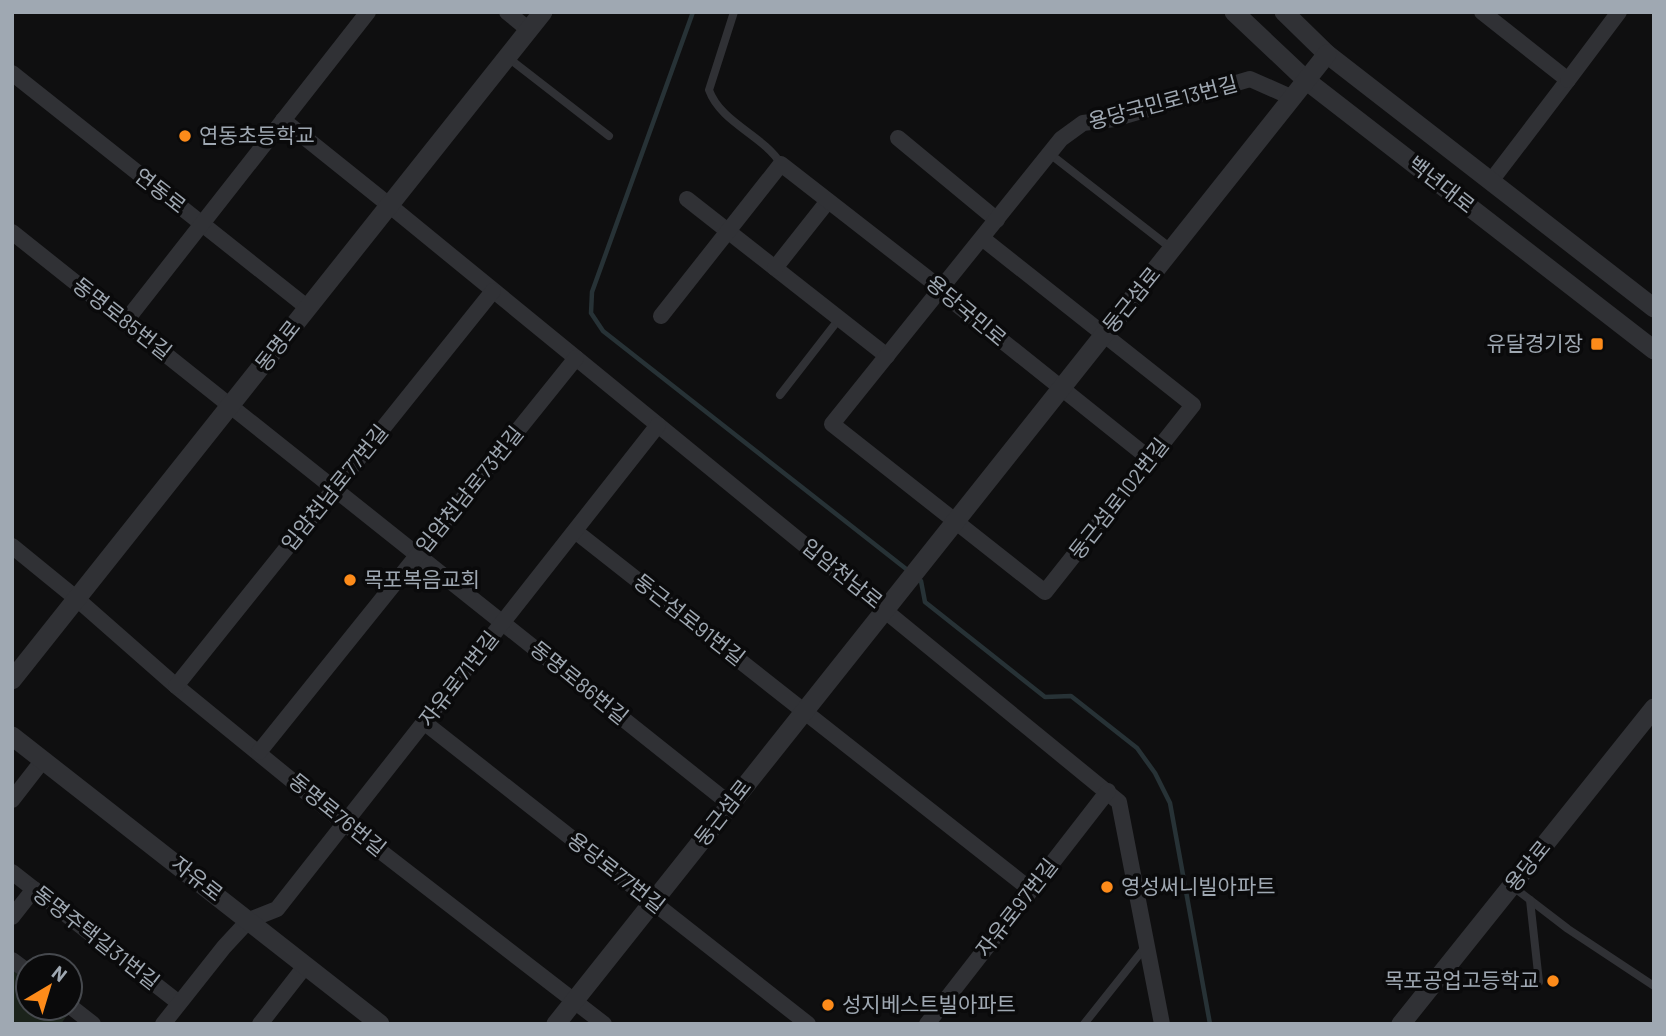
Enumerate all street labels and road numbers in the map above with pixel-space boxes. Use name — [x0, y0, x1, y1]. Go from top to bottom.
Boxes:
street label: 용당국민로13번길 — [1085, 70, 1240, 133]
street label: 백년대로 — [1404, 150, 1480, 217]
street label: 연동로 — [130, 162, 191, 218]
street label: 둥근섬로 — [1097, 261, 1165, 337]
street label: 용당국민로 — [922, 269, 1012, 350]
street label: 동명로85번길 — [69, 272, 177, 364]
street label: 동명로 — [249, 315, 305, 376]
street label: 입암천남로77번길 — [275, 419, 392, 555]
street label: 입암천남로73번길 — [410, 421, 528, 558]
street label: 둥근섬로102번길 — [1063, 433, 1173, 563]
street label: 입암천남로 — [798, 533, 888, 613]
street label: 둥근섬로91번길 — [630, 568, 750, 670]
street label: 자유로71번길 — [413, 625, 503, 731]
street label: 동명로86번길 — [526, 635, 634, 729]
street label: 동명로76번길 — [284, 767, 391, 860]
street label: 둥근섬로 — [688, 774, 755, 850]
street label: 용당로77번길 — [563, 826, 671, 918]
street label: 용당로 — [1499, 835, 1555, 895]
street label: 자유로 — [167, 850, 228, 906]
street label: 자유로97번길 — [970, 853, 1062, 961]
street label: 동명주택길31번길 — [29, 880, 165, 994]

